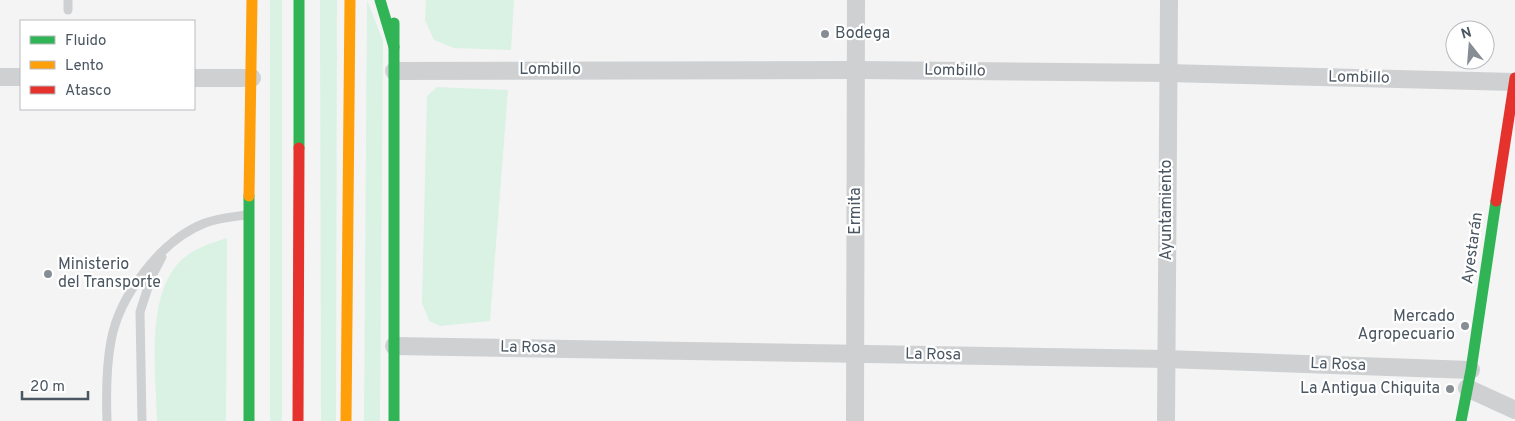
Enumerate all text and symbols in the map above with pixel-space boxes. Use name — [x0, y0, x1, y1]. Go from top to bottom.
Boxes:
legend — [20, 20, 195, 110]
north arrow — [1445, 20, 1495, 70]
place label: Bodega — [835, 24, 890, 44]
text: N — [1459, 24, 1474, 44]
marker: Bodega — [819, 28, 831, 40]
text: Fluido — [65, 32, 106, 51]
text: Lento — [65, 57, 104, 76]
street label: Lombillo — [519, 60, 581, 80]
street label: Lombillo — [924, 60, 986, 82]
street label: Lombillo — [1328, 67, 1390, 89]
text: Atasco — [65, 82, 111, 101]
street label: Ayuntamiento — [1157, 159, 1177, 260]
street label: Ermita — [846, 187, 866, 235]
street label: Ayestarán — [1458, 211, 1488, 285]
place label: Ministerio del Transporte — [58, 255, 161, 293]
marker: Ministerio del Transporte — [42, 268, 54, 280]
place label: Mercado Agropecuario — [1358, 307, 1455, 345]
marker: Mercado Agropecuario — [1459, 320, 1471, 332]
street label: La Rosa — [500, 338, 556, 358]
street label: La Rosa — [905, 345, 961, 365]
street label: La Rosa — [1310, 354, 1366, 376]
scale bar — [22, 368, 89, 400]
text: 20 m — [30, 378, 65, 397]
place label: La Antigua Chiquita — [1300, 379, 1440, 399]
marker: La Antigua Chiquita — [1444, 383, 1456, 395]

